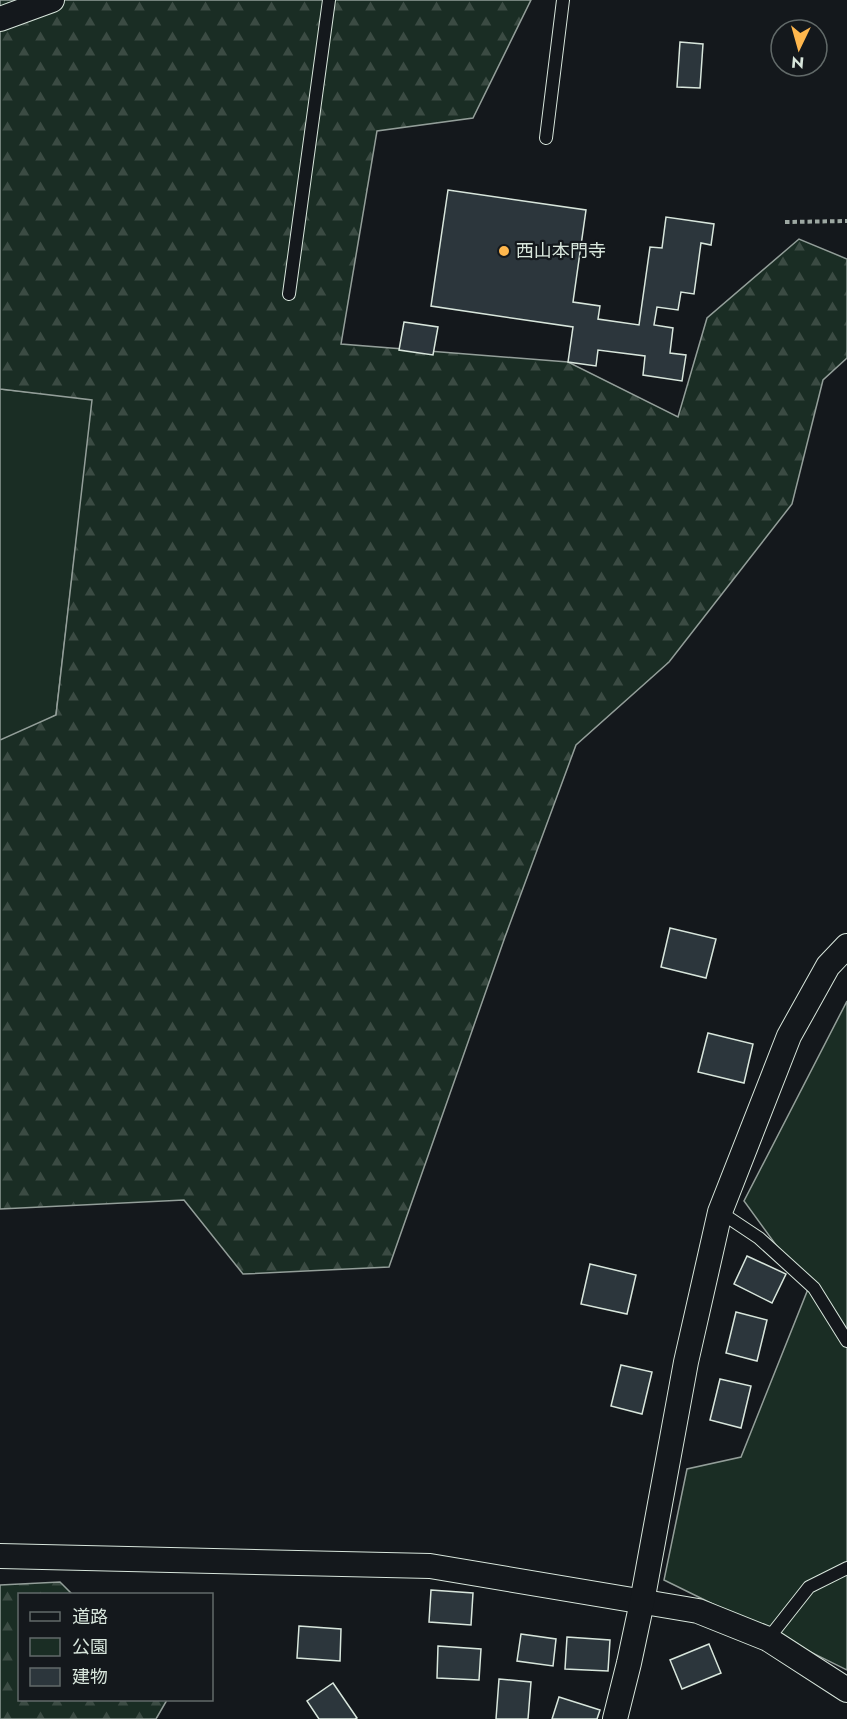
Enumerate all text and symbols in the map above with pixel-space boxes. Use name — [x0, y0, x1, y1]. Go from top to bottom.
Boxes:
north arrow — [769, 18, 829, 78]
text: N — [790, 50, 805, 74]
place label: 西山本門寺 — [516, 238, 606, 264]
marker: 西山本門寺 — [497, 244, 511, 258]
legend — [18, 1593, 213, 1701]
text: 道路 — [72, 1604, 108, 1630]
text: 公園 — [72, 1634, 108, 1660]
text: 建物 — [72, 1664, 108, 1690]

